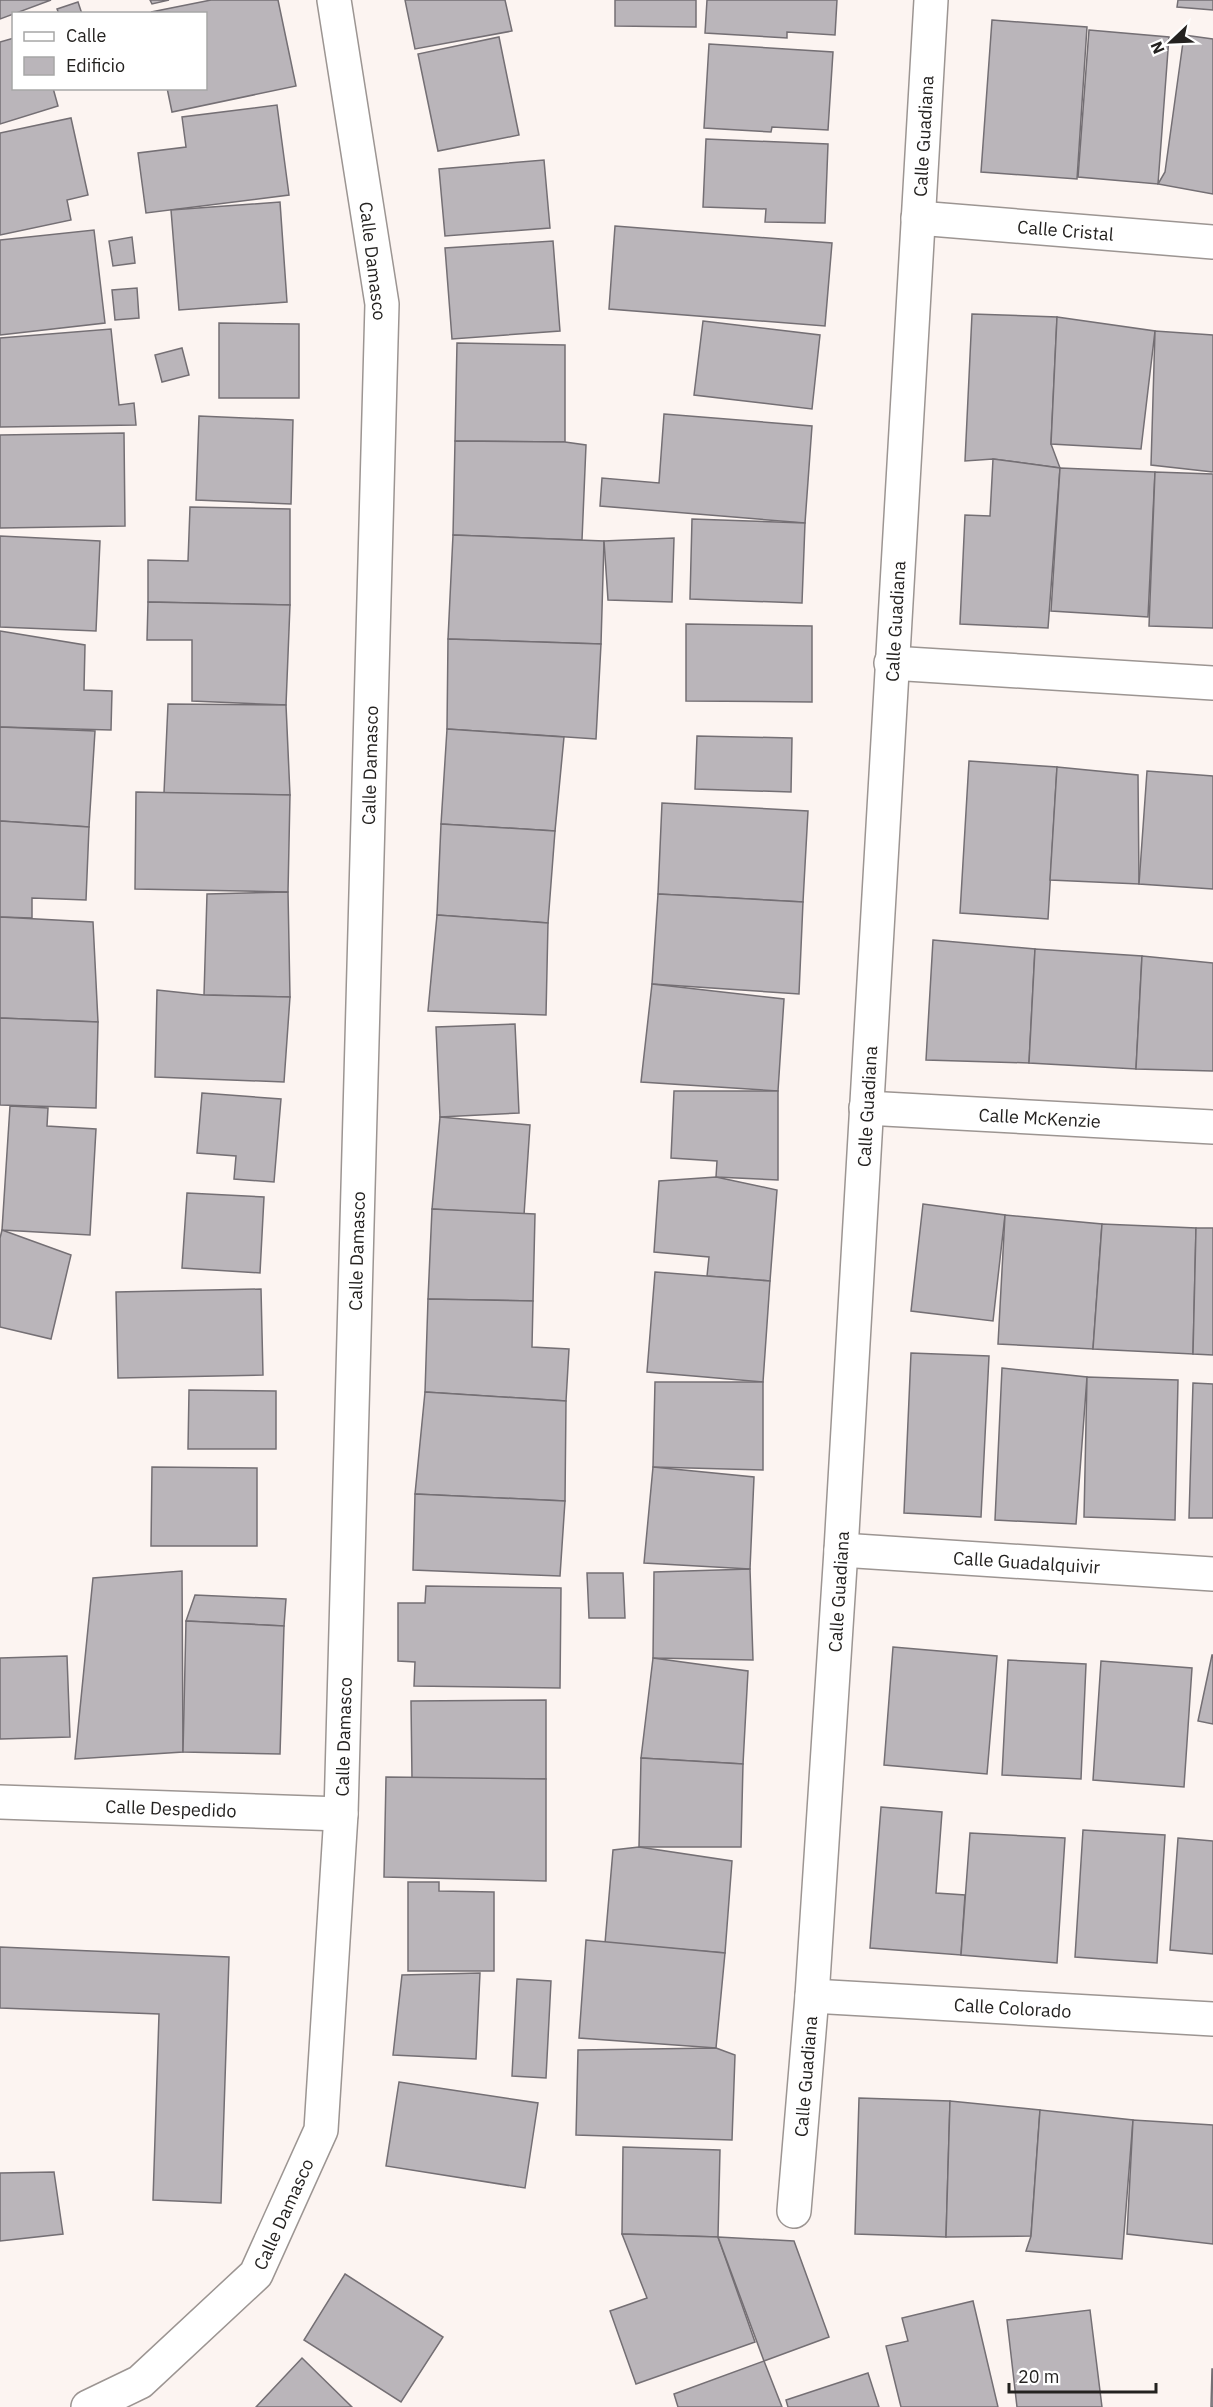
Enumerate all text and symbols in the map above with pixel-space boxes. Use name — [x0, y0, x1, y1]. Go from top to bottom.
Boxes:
legend — [12, 12, 207, 90]
north arrow — [1141, 12, 1201, 72]
text: Calle — [66, 24, 106, 47]
text: N — [1146, 39, 1169, 57]
text: Edificio — [66, 54, 125, 77]
street label: Calle Guadiana — [908, 74, 938, 197]
street label: Calle Damasco — [354, 200, 392, 322]
street label: Calle Cristal — [1017, 215, 1115, 245]
street label: Calle Guadiana — [880, 560, 910, 683]
street label: Calle Damasco — [356, 705, 383, 825]
street label: Calle Guadiana — [852, 1045, 882, 1168]
street label: Calle McKenzie — [978, 1103, 1101, 1132]
street label: Calle Damasco — [343, 1191, 369, 1311]
street label: Calle Guadiana — [823, 1530, 854, 1653]
street label: Calle Guadalquivir — [952, 1546, 1101, 1578]
street label: Calle Damasco — [330, 1677, 356, 1797]
street label: Calle Despedido — [105, 1794, 237, 1822]
street label: Calle Colorado — [953, 1993, 1072, 2022]
street label: Calle Guadiana — [789, 2015, 822, 2138]
street label: Calle Damasco — [248, 2155, 318, 2273]
scale bar — [1009, 2356, 1156, 2394]
text: 20 m — [1018, 2365, 1060, 2388]

